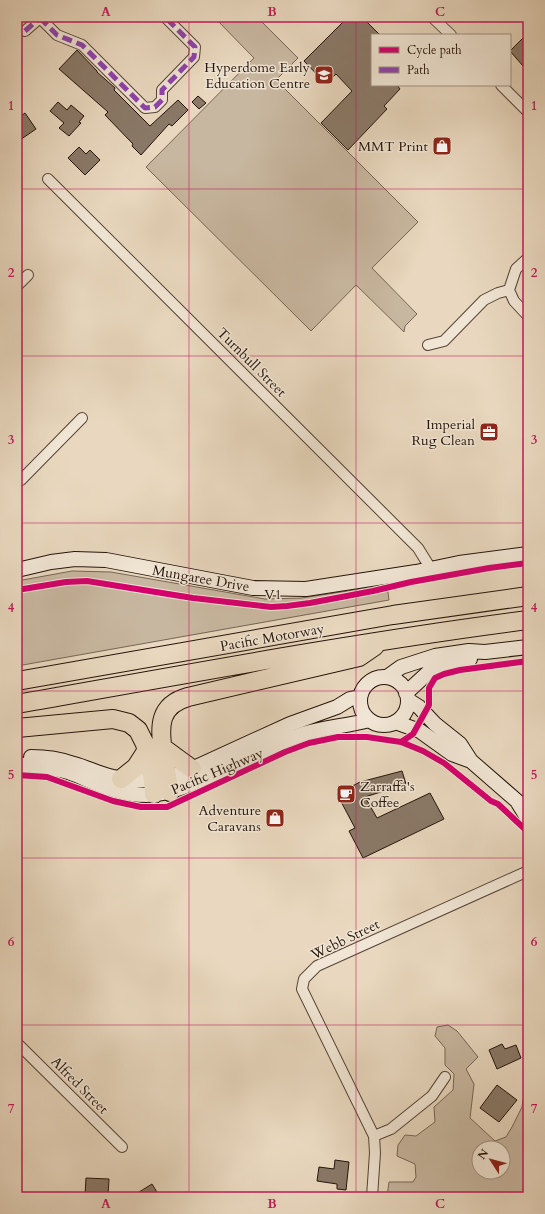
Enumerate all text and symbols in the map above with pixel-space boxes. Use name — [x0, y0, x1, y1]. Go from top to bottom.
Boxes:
text: A — [101, 3, 111, 21]
text: B — [267, 3, 277, 21]
text: C — [435, 3, 445, 21]
legend — [371, 34, 511, 86]
text: Cycle path — [407, 42, 462, 58]
place label: Hyperdome Early Education Centre — [204, 58, 311, 93]
text: Path — [407, 62, 430, 78]
school or university icon: Hyperdome Early Education Centre — [313, 64, 335, 86]
text: 1 — [8, 97, 14, 115]
text: 1 — [531, 97, 537, 115]
shop icon: MMT Print — [431, 135, 453, 157]
place label: MMT Print — [358, 137, 429, 156]
text: 2 — [8, 264, 15, 282]
text: 2 — [531, 264, 538, 282]
street label: Turnbull Street — [213, 324, 291, 402]
place label: Imperial Rug Clean — [411, 415, 475, 450]
office icon: Imperial Rug Clean — [478, 421, 500, 443]
text: 3 — [8, 431, 15, 449]
text: 3 — [531, 431, 538, 449]
street label: Mungaree Drive — [151, 561, 251, 596]
street label: V1 — [264, 585, 282, 604]
text: 4 — [8, 599, 15, 617]
text: 4 — [531, 599, 538, 617]
street label: Pacific Motorway — [219, 619, 326, 656]
street label: Pacific Highway — [168, 743, 267, 799]
text: 5 — [8, 766, 14, 784]
text: 5 — [531, 766, 537, 784]
place label: Zarraffa's Coffee — [360, 777, 415, 812]
cafe icon: Zarraffa's Coffee — [335, 783, 357, 805]
place label: Adventure Caravans — [199, 801, 261, 836]
shop icon: Adventure Caravans — [264, 807, 286, 829]
street label: Webb Street — [307, 914, 383, 965]
text: 6 — [8, 933, 15, 951]
text: 6 — [531, 933, 538, 951]
street label: Alfred Street — [47, 1052, 113, 1119]
text: 7 — [8, 1100, 15, 1118]
text: 7 — [531, 1100, 538, 1118]
north arrow — [471, 1140, 511, 1180]
text: N — [474, 1146, 492, 1163]
text: A — [101, 1195, 111, 1213]
text: B — [267, 1195, 277, 1213]
text: C — [435, 1195, 445, 1213]

